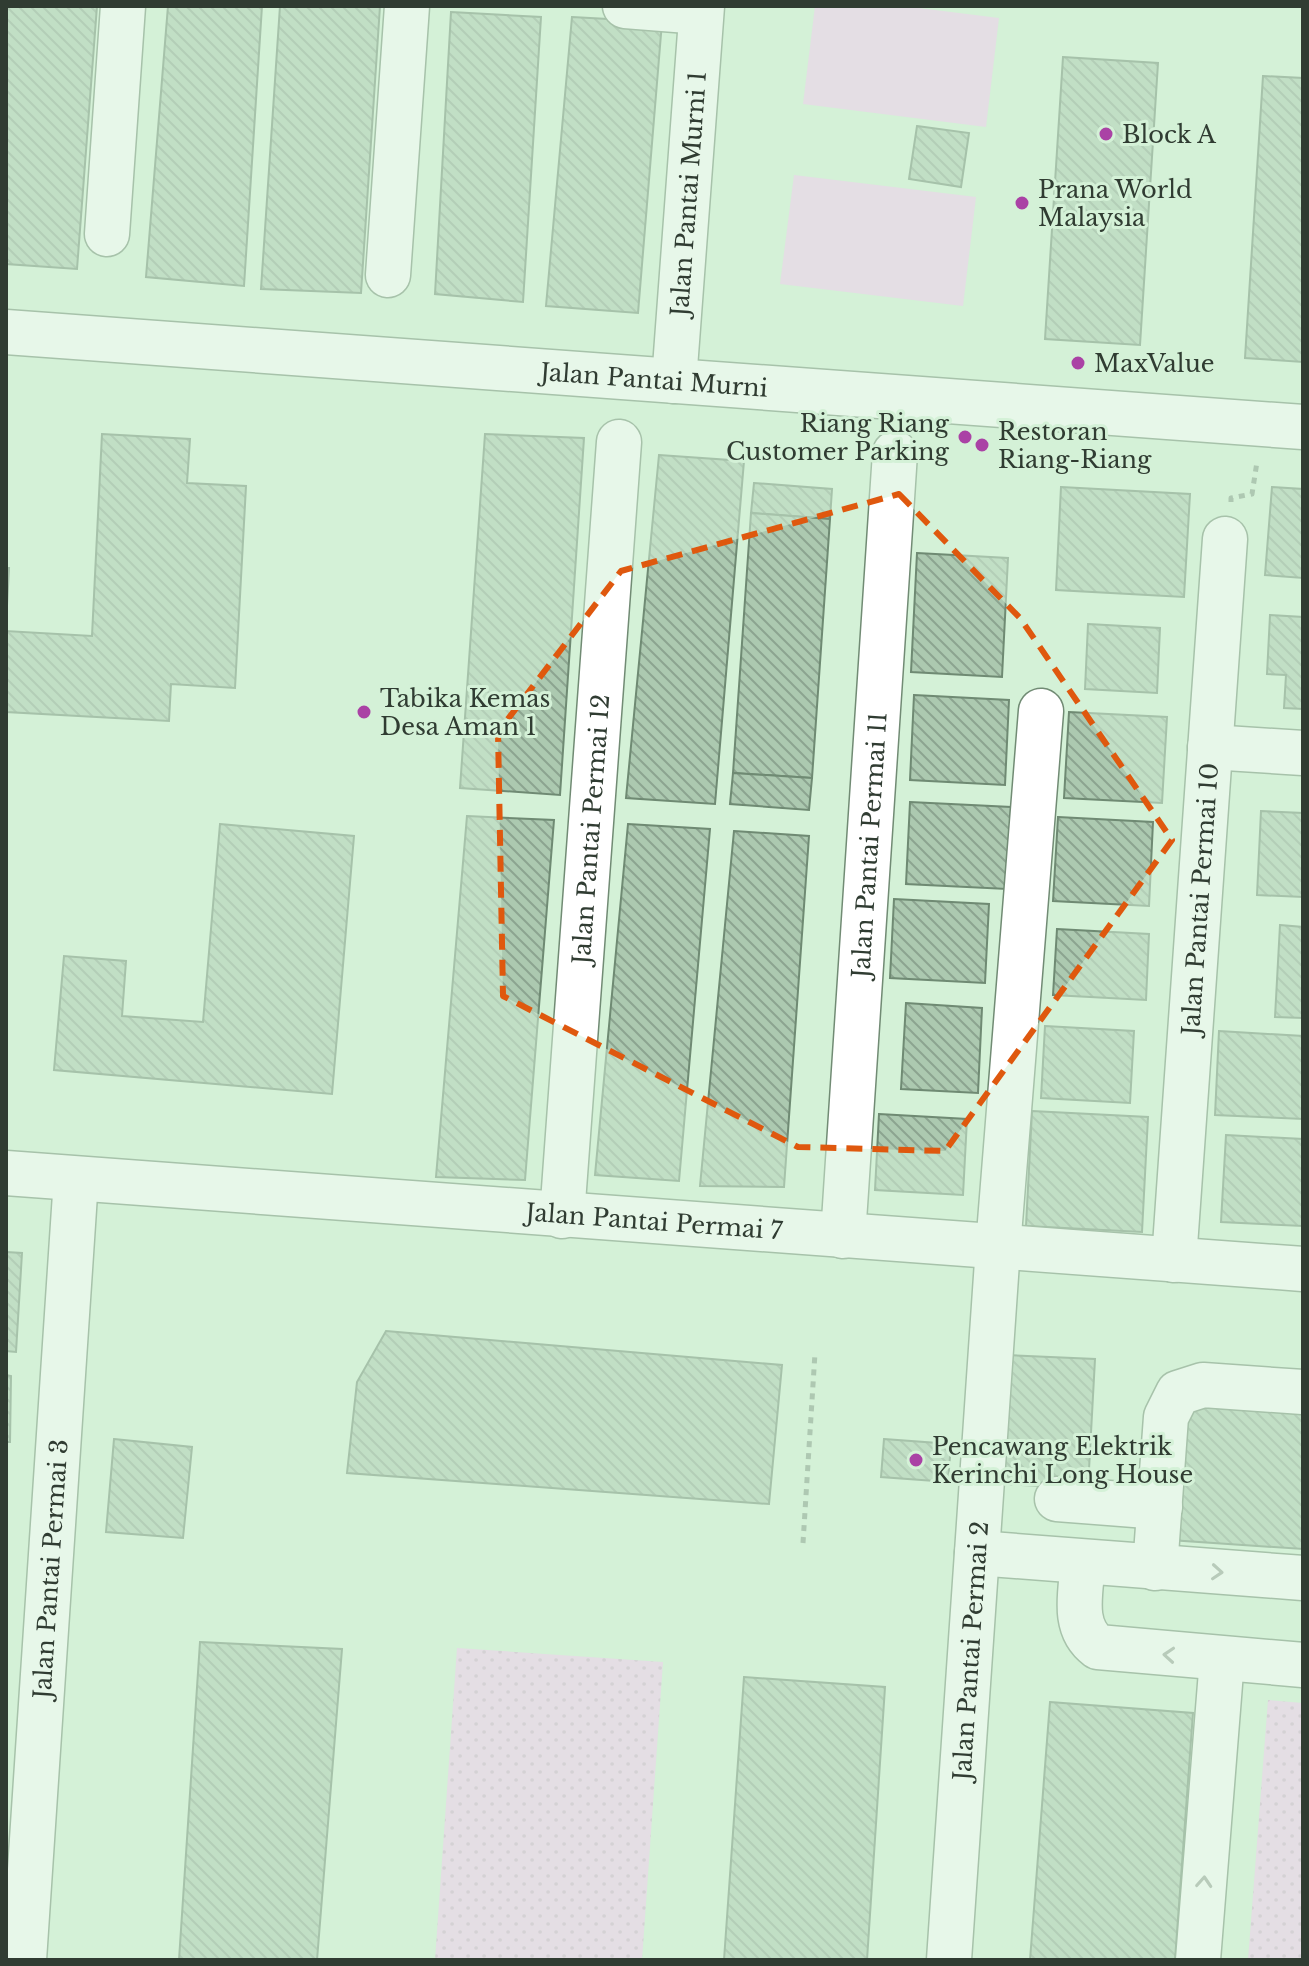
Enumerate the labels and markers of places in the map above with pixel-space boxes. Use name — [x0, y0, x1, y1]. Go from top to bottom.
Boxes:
place label: Block A — [1122, 120, 1216, 149]
marker: Block A — [1097, 125, 1115, 143]
place label: Prana World Malaysia — [1038, 175, 1192, 232]
marker: Prana World Malaysia — [1013, 194, 1031, 212]
place label: MaxValue — [1094, 349, 1214, 378]
marker: MaxValue — [1069, 354, 1087, 372]
place label: Riang Riang Customer Parking — [726, 409, 950, 466]
place label: Restoran Riang-Riang — [998, 417, 1152, 474]
marker: Riang Riang Customer Parking — [956, 428, 974, 446]
marker: Restoran Riang-Riang — [973, 436, 991, 454]
place label: Tabika Kemas Desa Aman 1 — [380, 684, 551, 741]
marker: Tabika Kemas Desa Aman 1 — [355, 703, 373, 721]
place label: Pencawang Elektrik Kerinchi Long House — [932, 1432, 1193, 1489]
marker: Pencawang Elektrik Kerinchi Long House — [907, 1451, 925, 1469]

